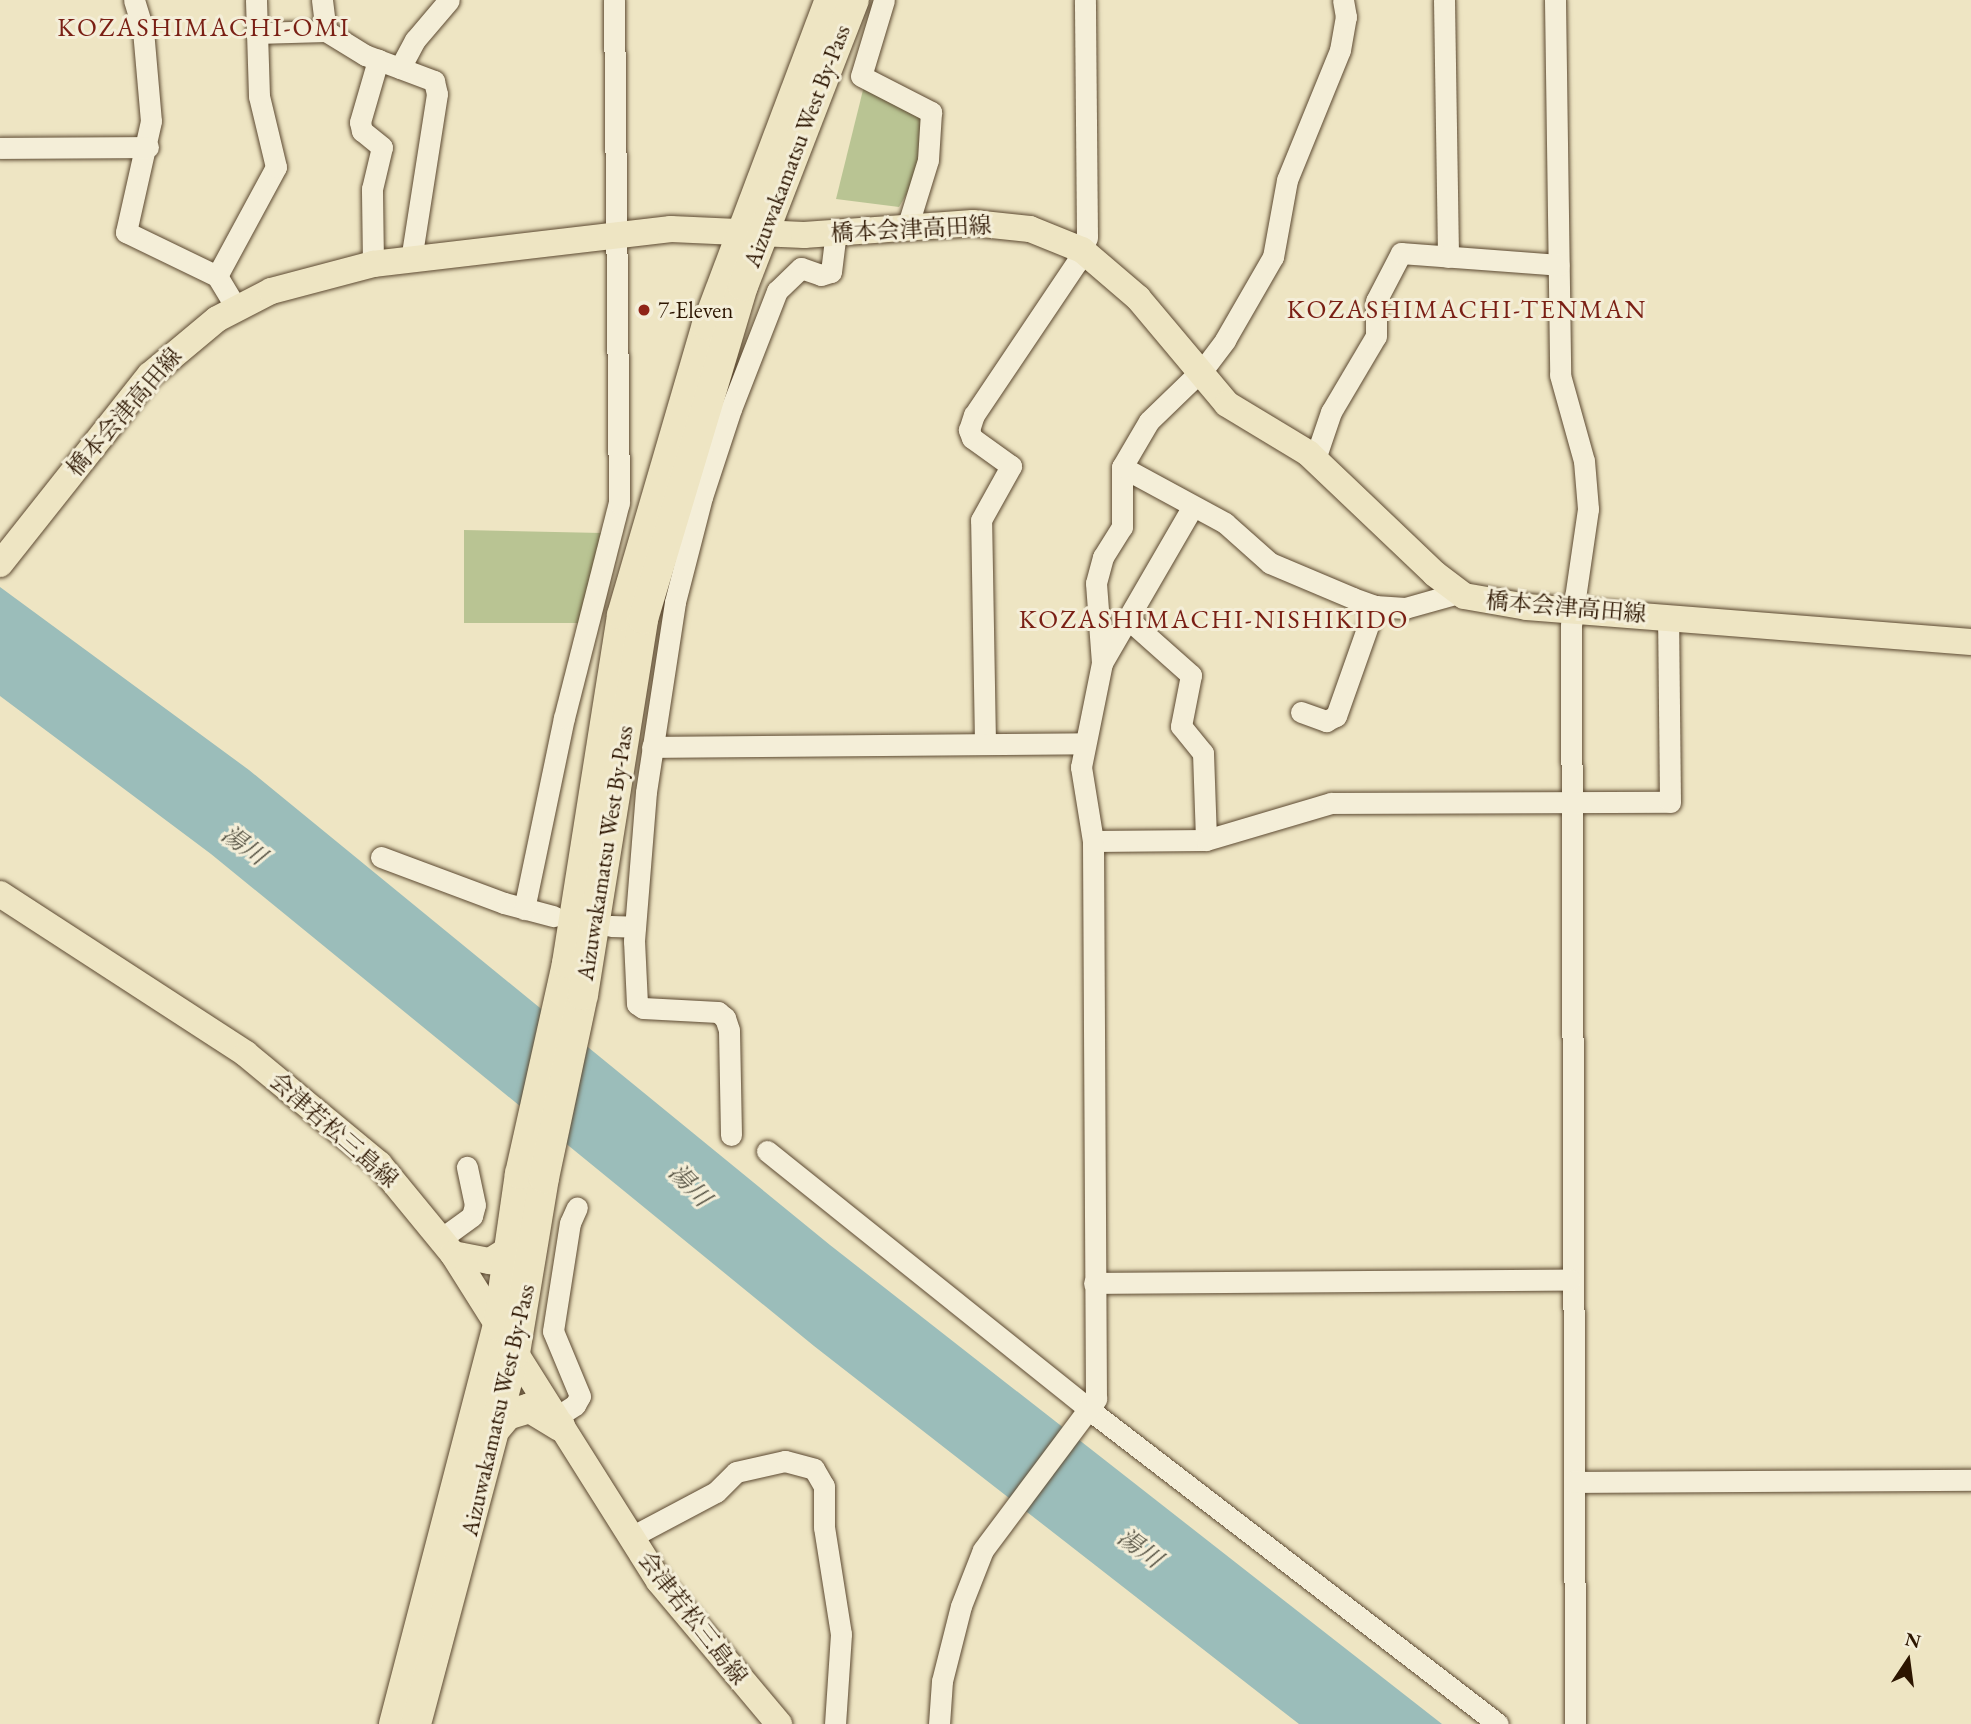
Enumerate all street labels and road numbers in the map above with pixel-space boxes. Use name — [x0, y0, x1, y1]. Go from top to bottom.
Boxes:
street label: Aizuwakamatsu West By-Pass — [738, 21, 856, 271]
street label: 橋本会津高田線 — [830, 211, 992, 247]
street label: 橋本会津高田線 — [61, 342, 187, 482]
street label: 橋本会津高田線 — [1485, 586, 1647, 628]
street label: Aizuwakamatsu West By-Pass — [571, 724, 639, 982]
street label: 会津若松三島線 — [264, 1067, 404, 1193]
street label: Aizuwakamatsu West By-Pass — [456, 1281, 540, 1539]
street label: 会津若松三島線 — [633, 1546, 753, 1690]

